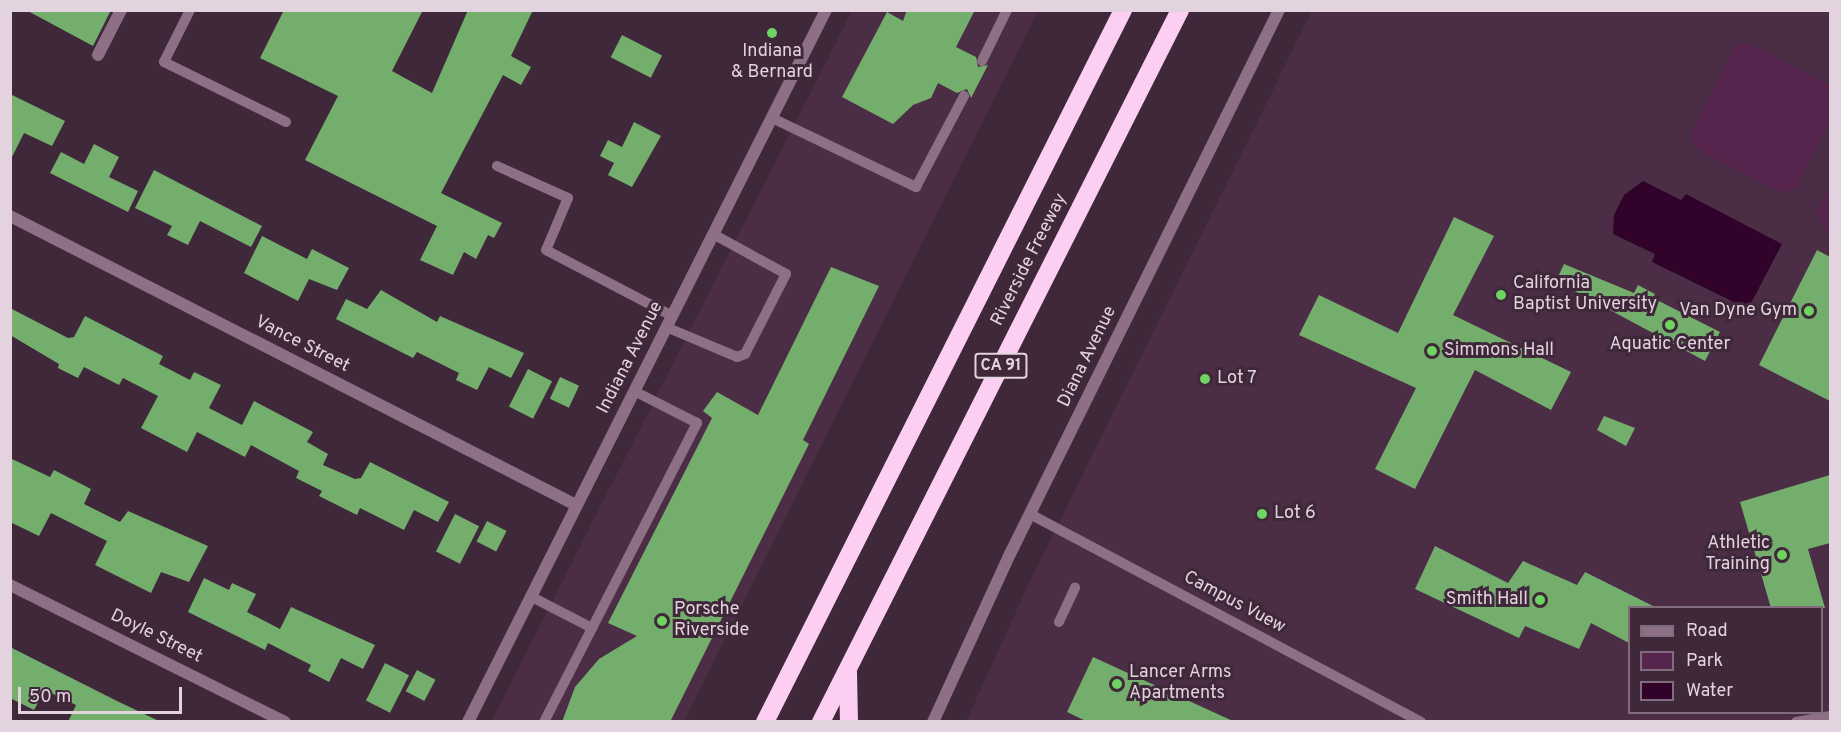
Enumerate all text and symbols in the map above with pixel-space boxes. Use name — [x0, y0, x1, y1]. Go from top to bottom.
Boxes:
marker: Indiana & Bernard — [765, 26, 779, 40]
place label: Indiana & Bernard — [731, 42, 813, 84]
street label: Riverside Freeway — [987, 190, 1073, 330]
place label: California Baptist University — [1513, 274, 1657, 316]
marker: California Baptist University — [1494, 288, 1508, 302]
street label: Indiana Avenue — [593, 298, 669, 418]
place label: Van Dyne Gym — [1679, 300, 1797, 322]
street label: Diana Avenue — [1054, 303, 1122, 411]
marker: Van Dyne Gym — [1802, 304, 1816, 318]
street label: Vance Street — [251, 312, 353, 378]
marker: Aquatic Center — [1663, 318, 1677, 332]
place label: Aquatic Center — [1610, 334, 1730, 356]
place label: Simmons Hall — [1444, 340, 1554, 362]
marker: Simmons Hall — [1425, 344, 1439, 358]
road number: CA 91 — [974, 353, 1028, 379]
place label: Lot 7 — [1217, 368, 1257, 390]
marker: Lot 7 — [1198, 372, 1212, 386]
place label: Lot 6 — [1274, 503, 1316, 525]
marker: Lot 6 — [1255, 507, 1269, 521]
place label: Athletic Training — [1705, 534, 1770, 576]
marker: Athletic Training — [1775, 548, 1789, 562]
street label: Campus Vuew — [1179, 567, 1289, 639]
place label: Smith Hall — [1446, 589, 1528, 611]
marker: Smith Hall — [1533, 593, 1547, 607]
place label: Porsche Riverside — [674, 600, 749, 642]
street label: Doyle Street — [106, 605, 206, 669]
legend — [1628, 606, 1823, 714]
marker: Porsche Riverside — [655, 614, 669, 628]
text: Road — [1686, 620, 1728, 643]
text: Park — [1686, 650, 1723, 673]
place label: Lancer Arms Apartments — [1129, 663, 1232, 706]
scale bar — [21, 675, 184, 713]
marker: Lancer Arms Apartments — [1110, 677, 1124, 691]
text: Water — [1686, 680, 1733, 703]
text: 50 m — [29, 686, 71, 709]

